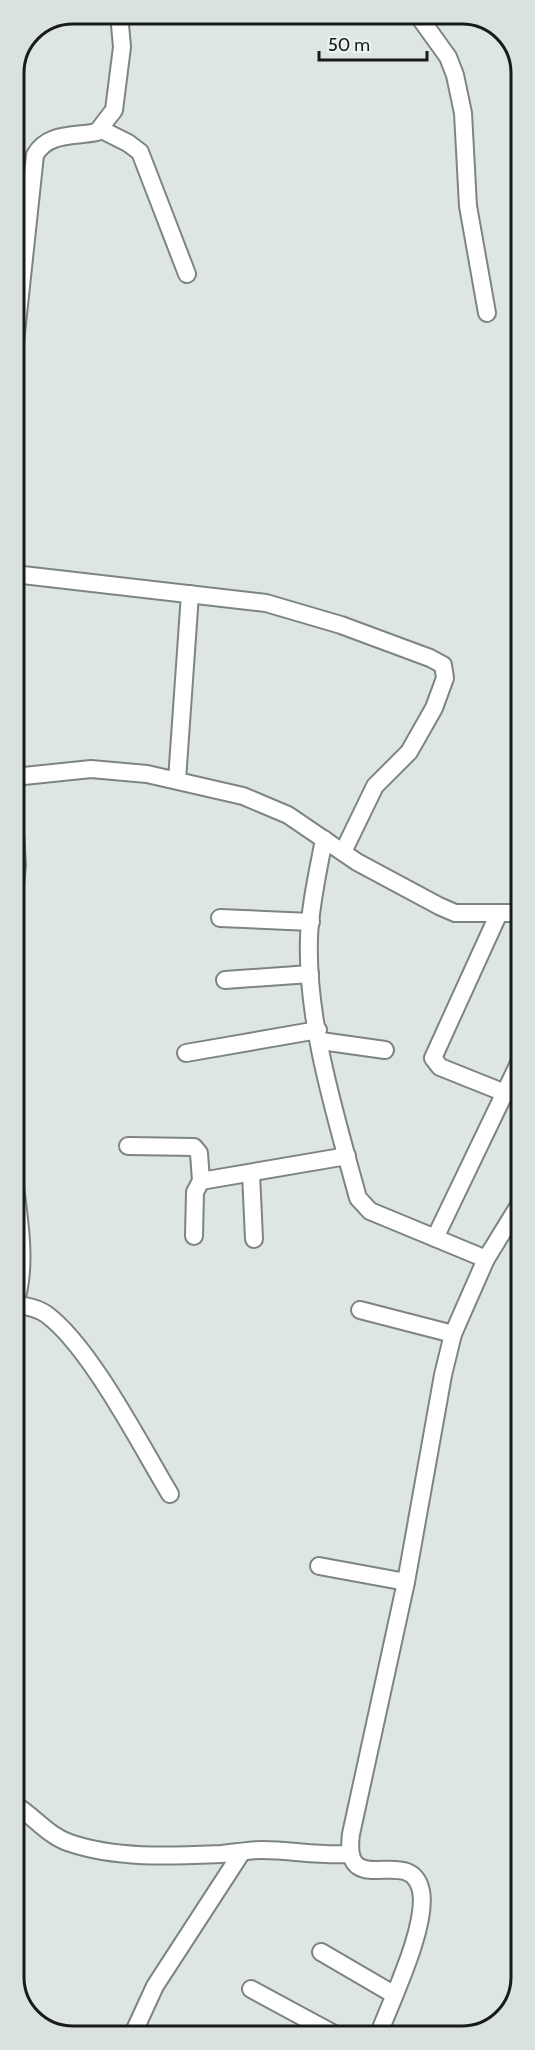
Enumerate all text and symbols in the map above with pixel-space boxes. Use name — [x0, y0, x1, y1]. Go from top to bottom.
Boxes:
scale bar — [319, 24, 427, 62]
text: 50 m — [328, 34, 370, 56]

